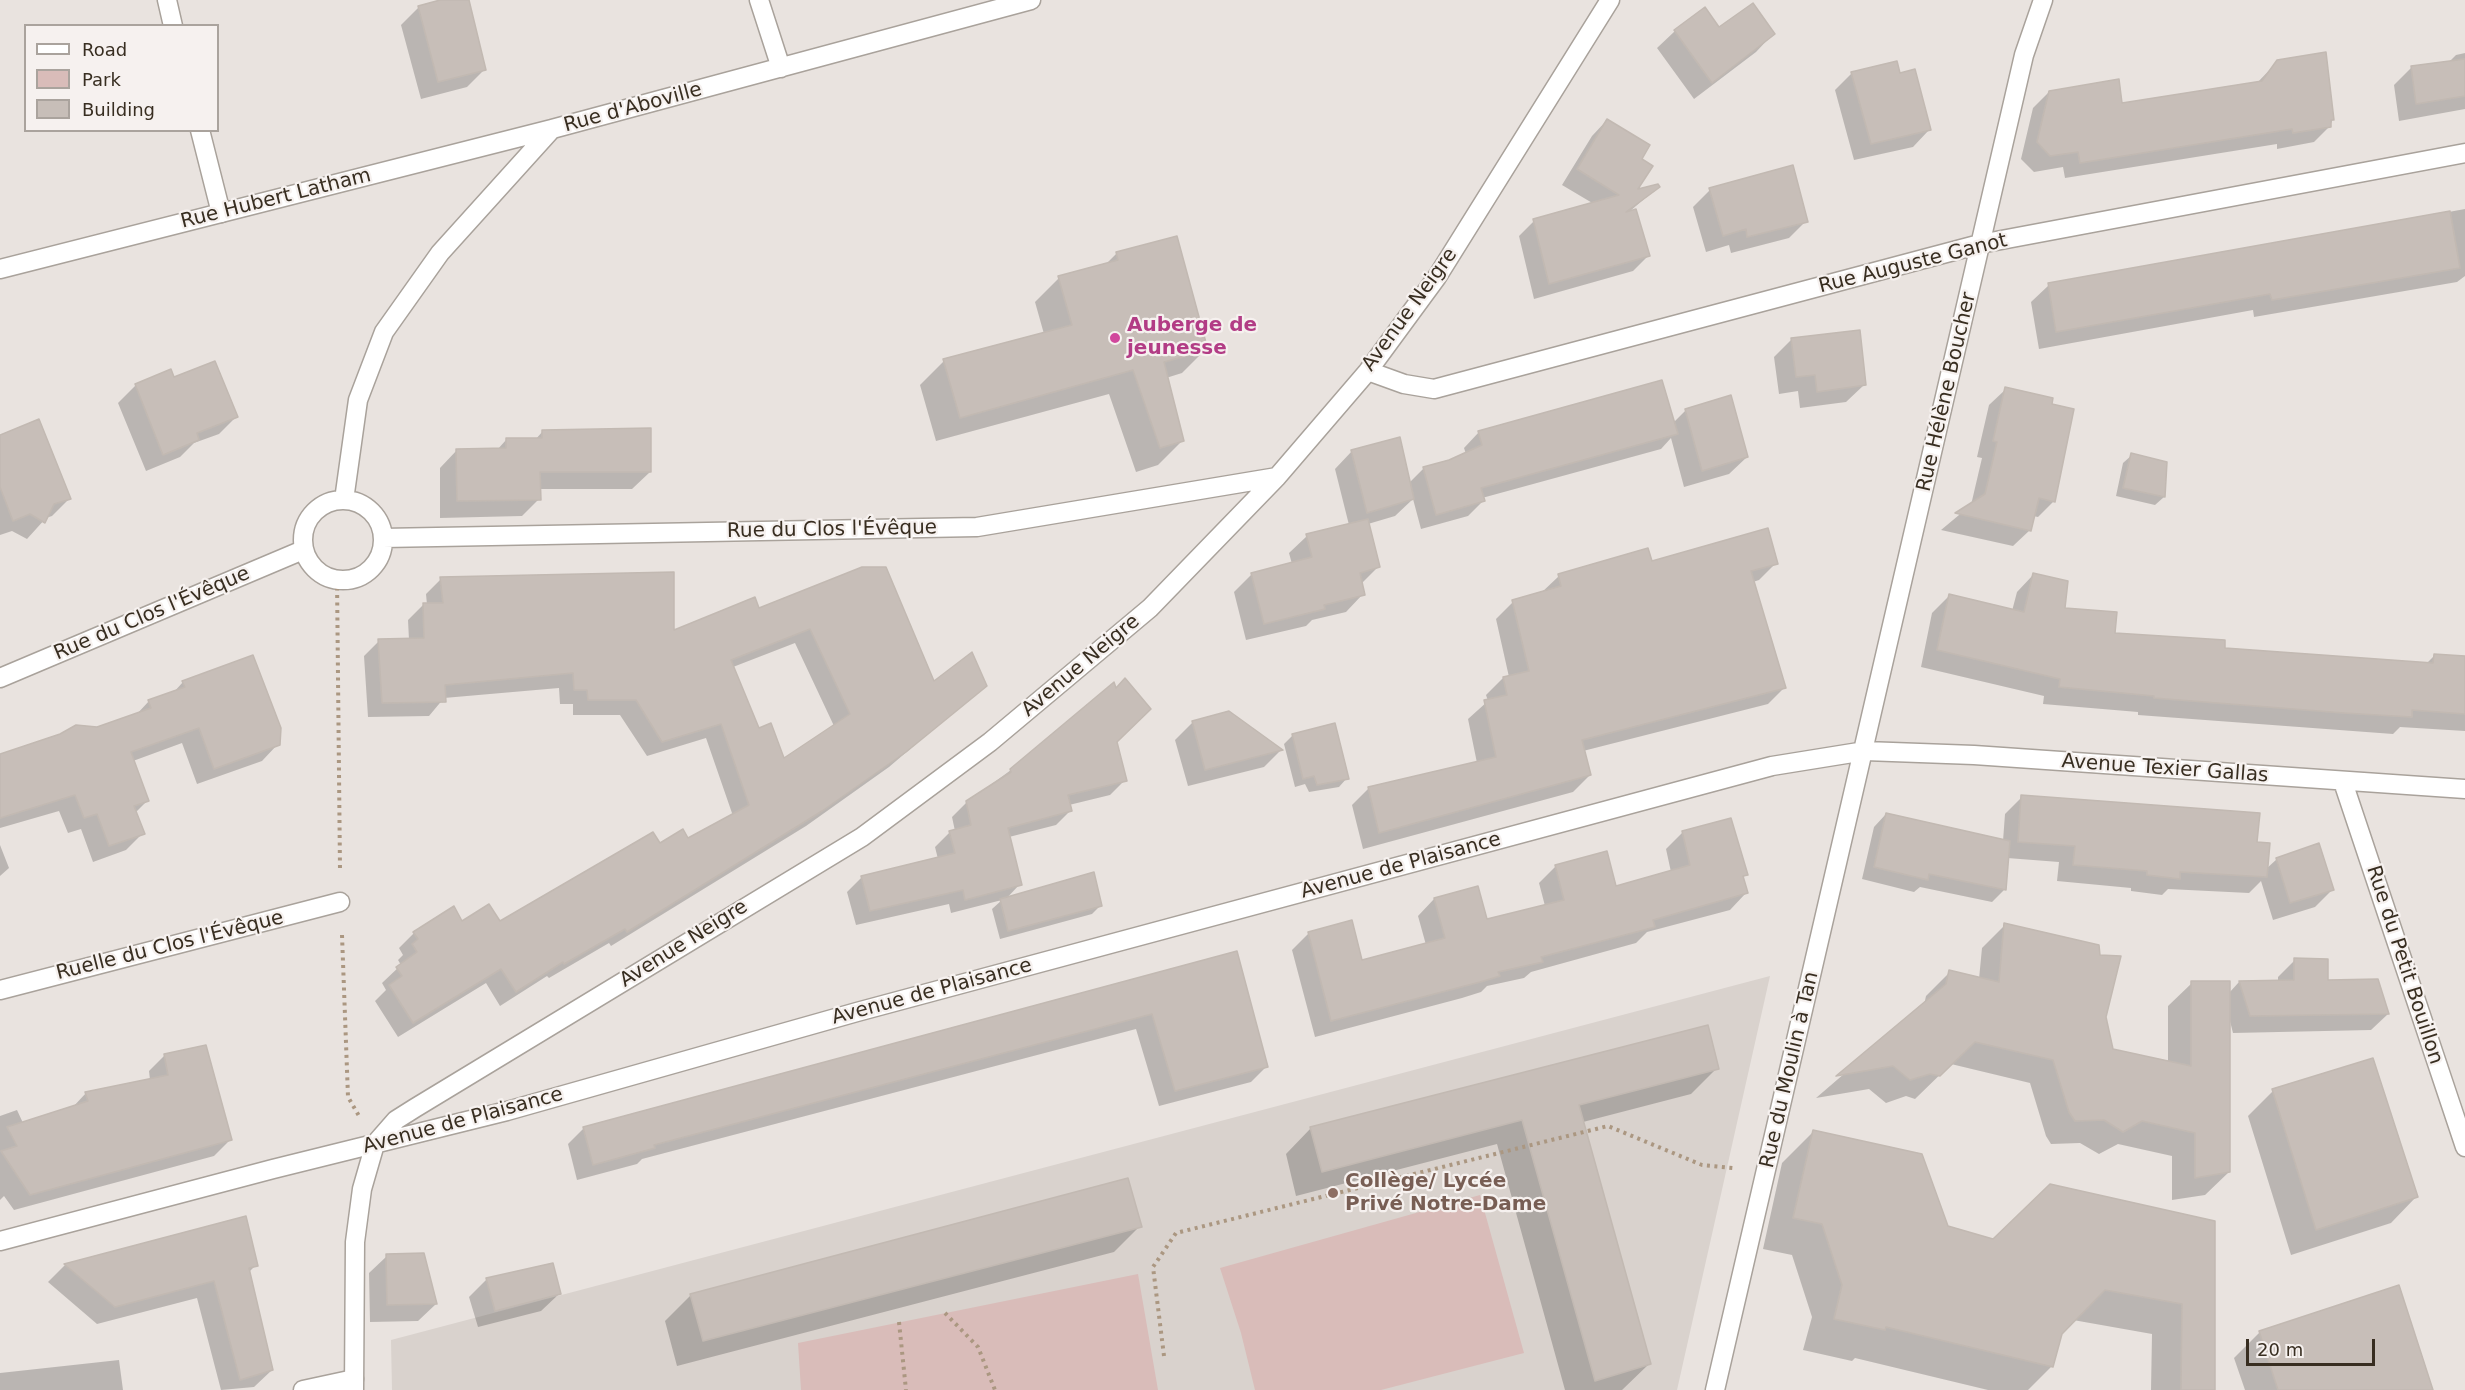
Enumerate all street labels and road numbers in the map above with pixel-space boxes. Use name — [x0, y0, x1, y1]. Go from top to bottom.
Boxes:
street label: Rue d'Aboville — [561, 78, 705, 138]
street label: Rue Hubert Latham — [178, 164, 374, 234]
street label: Rue Auguste Ganot — [1816, 229, 2010, 299]
street label: Avenue Neigre — [1357, 244, 1463, 376]
street label: Rue Hélène Boucher — [1912, 290, 1982, 494]
street label: Rue du Clos l'Évêque — [727, 516, 937, 544]
street label: Rue du Clos l'Évêque — [51, 562, 253, 666]
street label: Avenue Neigre — [1017, 610, 1145, 722]
street label: Avenue Texier Gallas — [2061, 750, 2269, 788]
street label: Avenue de Plaisance — [1298, 828, 1504, 904]
street label: Rue du Petit Bouillon — [2361, 863, 2447, 1067]
street label: Avenue Neigre — [616, 895, 752, 993]
street label: Ruelle du Clos l'Évêque — [54, 906, 286, 986]
street label: Avenue de Plaisance — [829, 954, 1035, 1030]
street label: Rue du Moulin à Tan — [1756, 969, 1824, 1171]
street label: Avenue de Plaisance — [360, 1083, 566, 1159]

